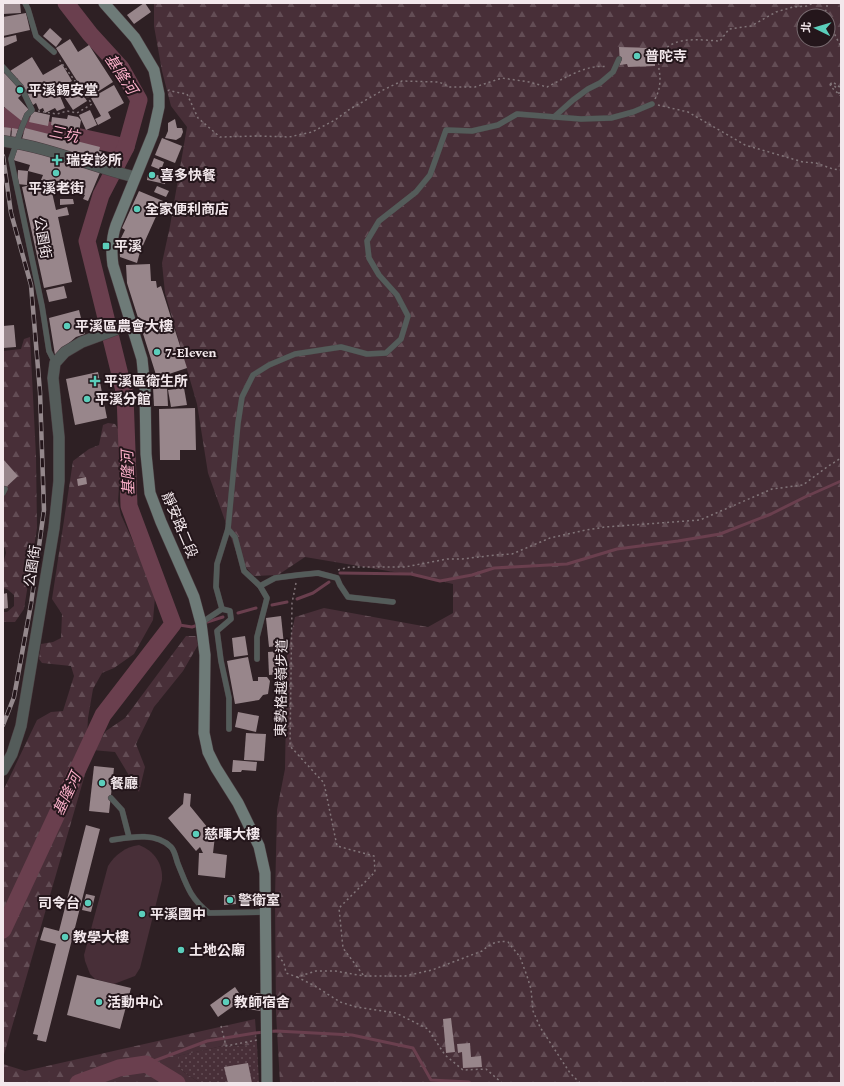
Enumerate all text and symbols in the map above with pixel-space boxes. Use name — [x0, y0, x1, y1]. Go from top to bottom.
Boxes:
north arrow — [796, 8, 836, 48]
text: 北 — [800, 21, 812, 33]
place label: 普陀寺 — [645, 48, 687, 64]
water label: 基隆河 — [102, 51, 142, 100]
marker: 普陀寺 — [632, 51, 642, 61]
place label: 平溪錫安堂 — [28, 82, 98, 98]
marker: 平溪錫安堂 — [15, 85, 25, 95]
water label: 三坑 — [48, 123, 82, 145]
place label: 瑞安診所 — [66, 152, 122, 168]
marker: 瑞安診所 — [51, 154, 63, 166]
place label: 喜多快餐 — [160, 167, 216, 183]
marker: 平溪老街 — [51, 168, 61, 178]
marker: 喜多快餐 — [147, 170, 157, 180]
place label: 平溪老街 — [28, 180, 84, 196]
place label: 全家便利商店 — [145, 201, 229, 217]
marker: 全家便利商店 — [132, 204, 142, 214]
street label: 公園街 — [31, 216, 55, 260]
place label: 平溪 — [114, 238, 142, 254]
marker: 平溪 — [101, 241, 111, 251]
place label: 平溪區農會大樓 — [75, 318, 173, 334]
marker: 平溪區農會大樓 — [62, 321, 72, 331]
place label: 7-Eleven — [165, 344, 216, 360]
marker: 7-Eleven — [152, 347, 162, 357]
place label: 平溪區衛生所 — [104, 373, 188, 389]
marker: 平溪區衛生所 — [89, 375, 101, 387]
place label: 平溪分館 — [95, 391, 151, 407]
marker: 平溪分館 — [82, 394, 92, 404]
water label: 基隆河 — [119, 447, 137, 496]
street label: 靜安路二段 — [159, 490, 201, 560]
street label: 公園街 — [21, 544, 43, 588]
street label: 東勢格越嶺步道 — [272, 639, 290, 737]
water label: 基隆河 — [50, 768, 85, 818]
place label: 餐廳 — [110, 775, 138, 791]
marker: 餐廳 — [97, 778, 107, 788]
place label: 慈暉大樓 — [204, 826, 260, 842]
marker: 慈暉大樓 — [191, 829, 201, 839]
place label: 警衛室 — [238, 892, 280, 908]
place label: 司令台 — [38, 895, 80, 911]
marker: 警衛室 — [225, 895, 235, 905]
marker: 司令台 — [83, 898, 93, 908]
place label: 平溪國中 — [150, 906, 206, 922]
marker: 平溪國中 — [137, 909, 147, 919]
place label: 教學大樓 — [73, 929, 129, 945]
marker: 教學大樓 — [60, 932, 70, 942]
place label: 土地公廟 — [189, 942, 245, 958]
marker: 土地公廟 — [176, 945, 186, 955]
place label: 活動中心 — [107, 994, 163, 1010]
place label: 教師宿舍 — [234, 994, 290, 1010]
marker: 活動中心 — [94, 997, 104, 1007]
marker: 教師宿舍 — [221, 997, 231, 1007]

